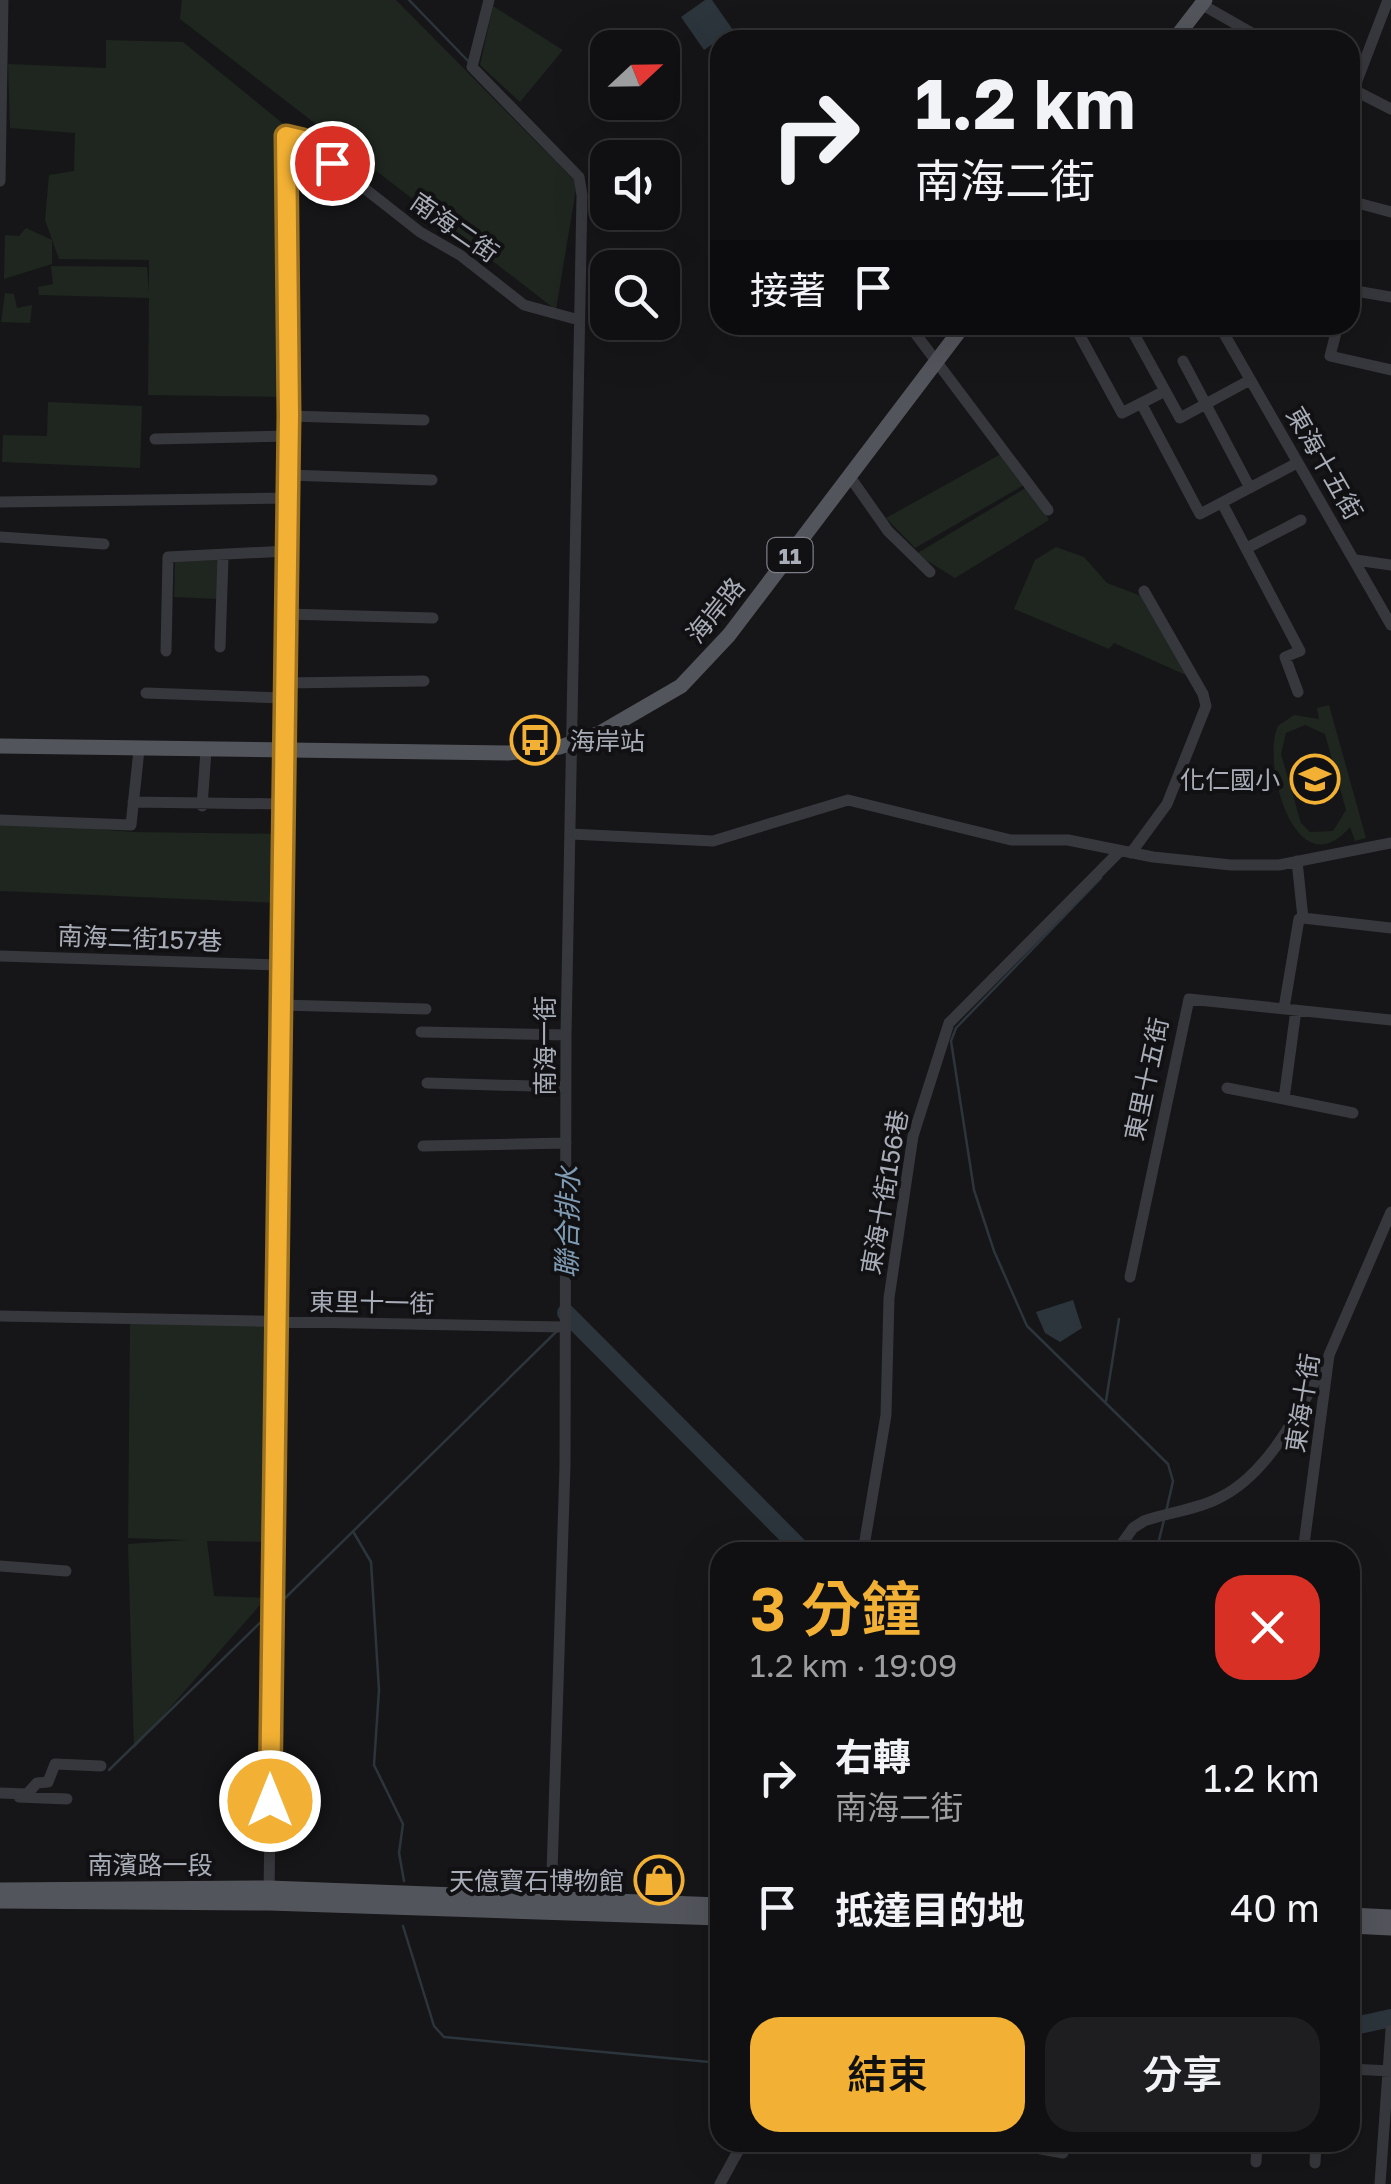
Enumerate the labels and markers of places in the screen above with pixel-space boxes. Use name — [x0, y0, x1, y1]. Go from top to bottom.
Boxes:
pin — [290, 121, 375, 206]
bus stop icon: 海岸站 — [509, 714, 561, 766]
place label: 海岸站 — [570, 725, 645, 756]
school or university icon: 化仁國小 — [1289, 753, 1341, 805]
place label: 化仁國小 — [1180, 764, 1280, 795]
shop icon: 天億寶石博物館 — [633, 1854, 685, 1906]
place label: 天億寶石博物館 — [449, 1865, 624, 1896]

